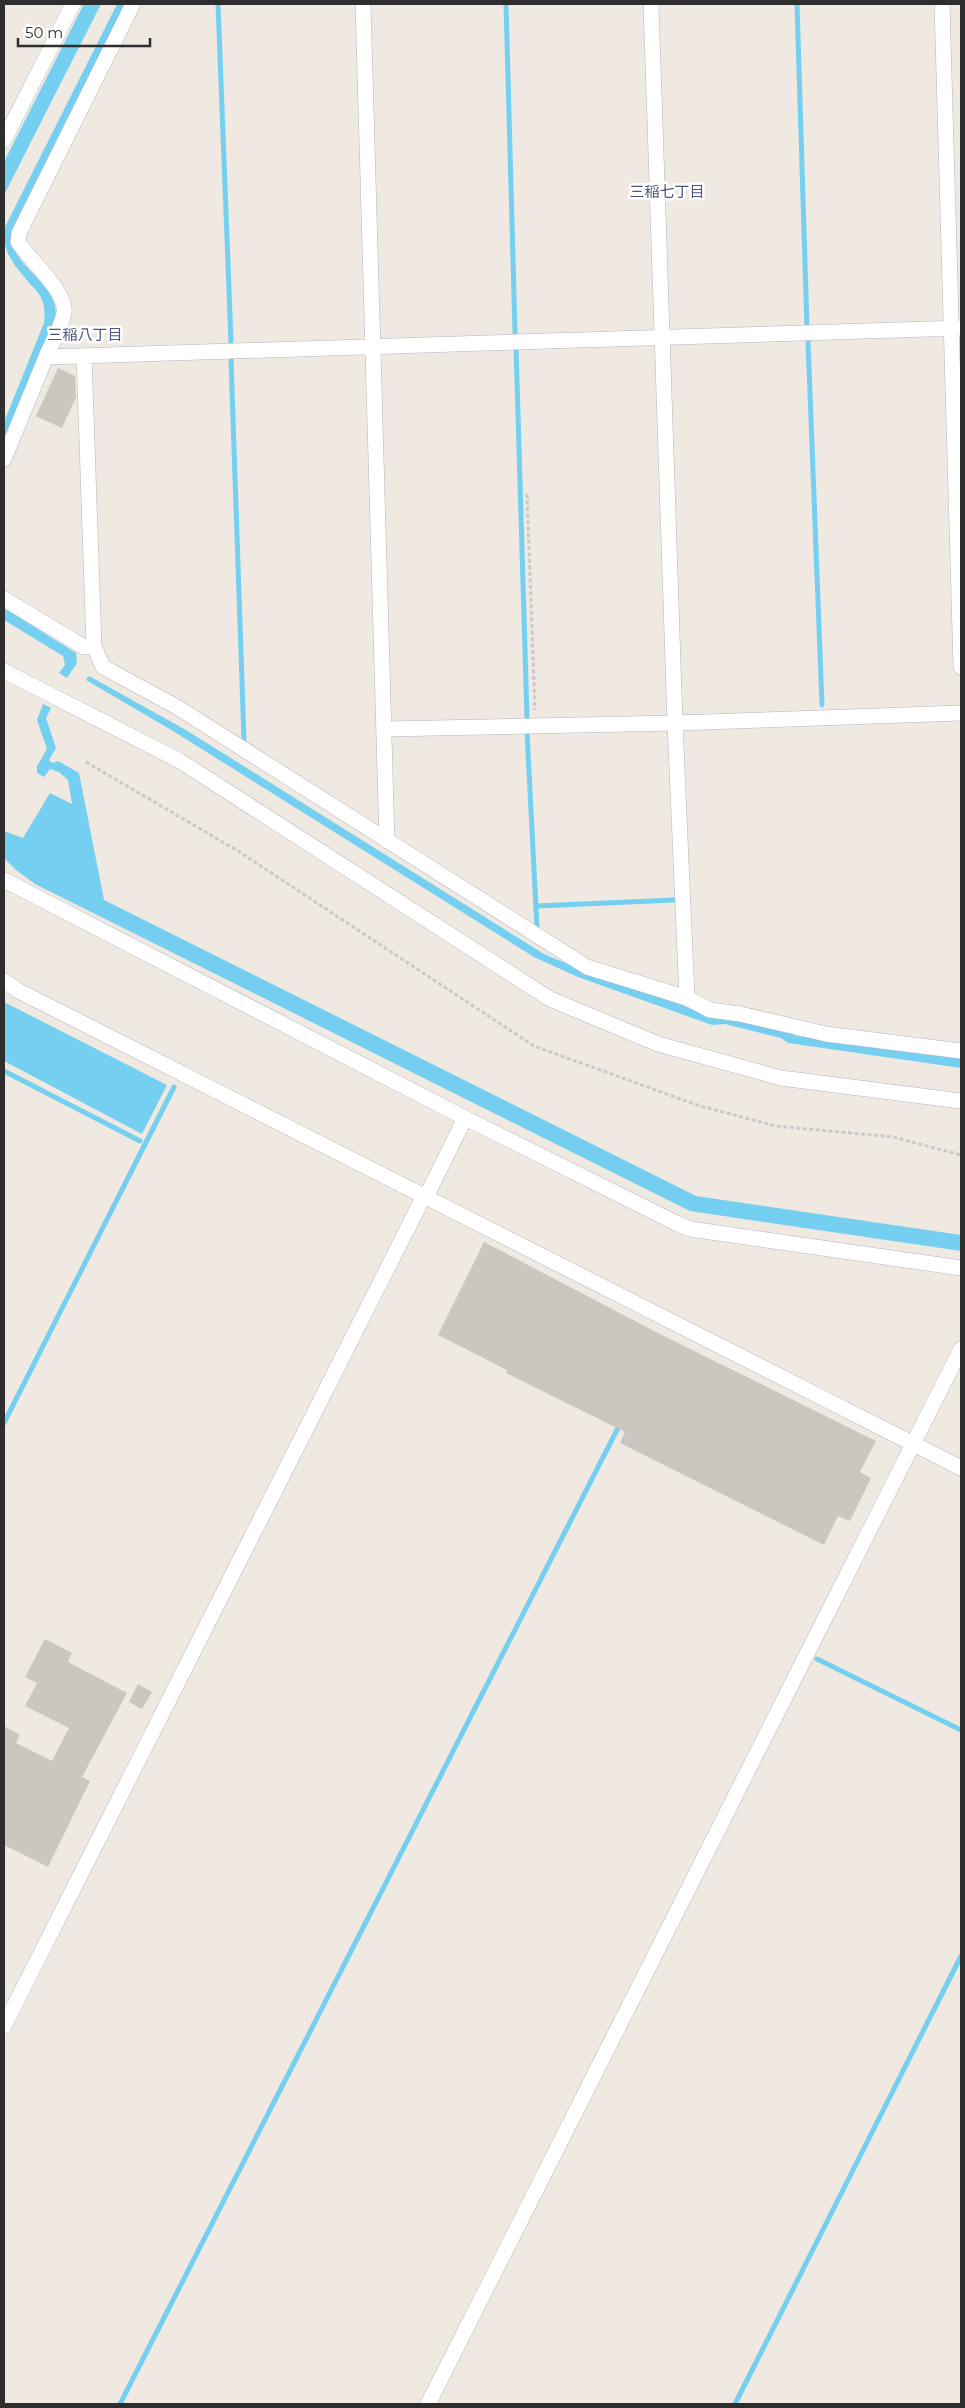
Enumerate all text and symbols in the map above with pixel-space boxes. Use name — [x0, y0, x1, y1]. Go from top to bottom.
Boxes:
scale bar — [18, 15, 150, 47]
text: 50 m — [25, 23, 63, 42]
district label: 三稲七丁目 — [629, 182, 705, 201]
district label: 三稲八丁目 — [47, 325, 123, 344]

